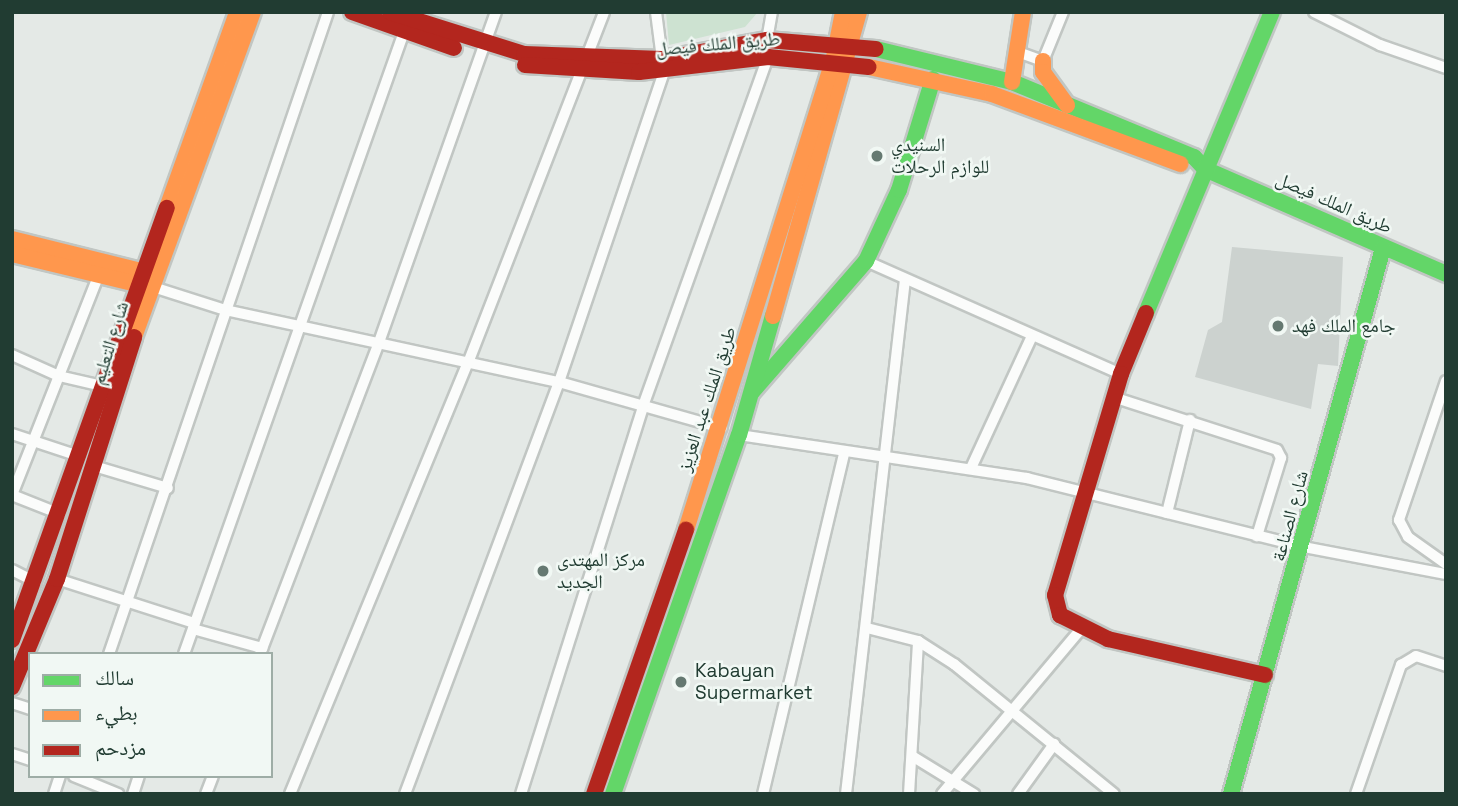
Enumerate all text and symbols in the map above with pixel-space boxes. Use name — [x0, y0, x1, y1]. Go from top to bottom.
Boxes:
street label: طريق الملك فيصل — [655, 27, 781, 61]
place label: السنيدي للوازم الرحلات — [891, 134, 989, 178]
marker: السنيدي للوازم الرحلات — [869, 148, 885, 164]
street label: طريق الملك فيصل — [1272, 167, 1396, 239]
street label: شارع التعليم — [87, 299, 133, 387]
place label: جامع الملك فهد — [1292, 315, 1396, 337]
marker: جامع الملك فهد — [1270, 318, 1286, 334]
street label: طريق الملك عبد العزيز — [673, 324, 741, 474]
street label: شارع الصناعة — [1267, 468, 1313, 564]
place label: مركز المهتدى الجديد — [557, 549, 645, 593]
marker: مركز المهتدى الجديد — [535, 563, 551, 579]
legend — [28, 652, 273, 778]
place label: Kabayan Supermarket — [695, 660, 813, 704]
text: سالك — [95, 664, 134, 691]
marker: Kabayan Supermarket — [673, 674, 689, 690]
text: بطيء — [95, 699, 138, 726]
text: مزدحم — [95, 734, 146, 761]

